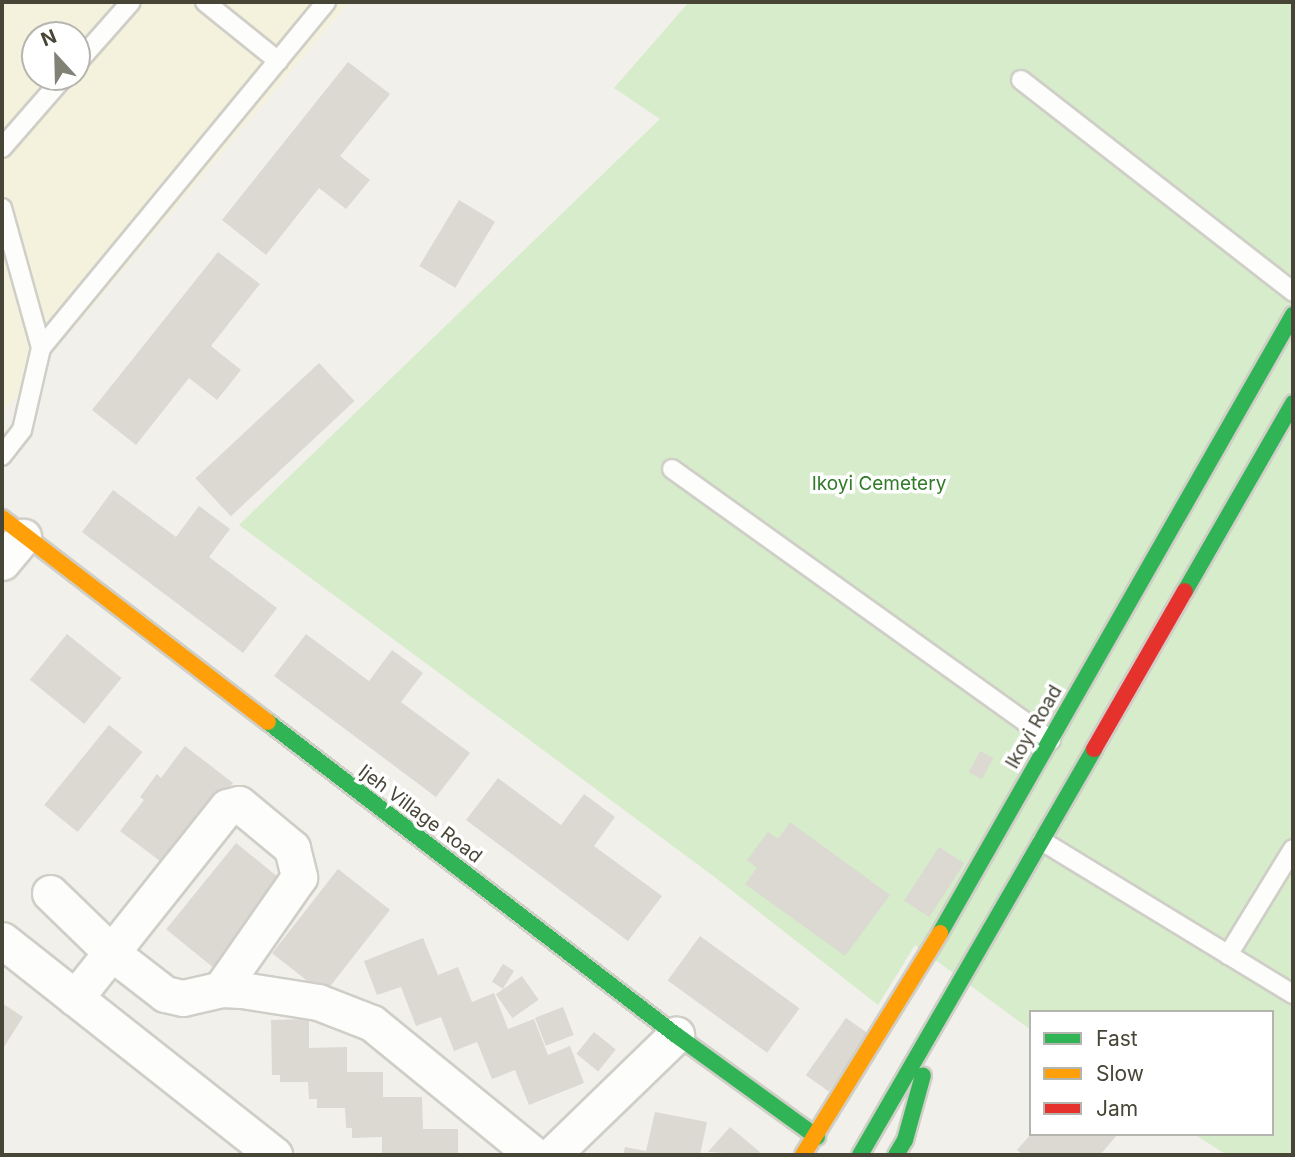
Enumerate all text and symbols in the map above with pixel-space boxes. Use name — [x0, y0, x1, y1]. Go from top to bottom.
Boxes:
north arrow — [21, 21, 91, 91]
text: N — [38, 25, 60, 51]
park label: Ikoyi Cemetery — [812, 473, 946, 495]
street label: Ikoyi Road — [1001, 681, 1067, 773]
street label: Ijeh Village Road — [354, 760, 486, 868]
legend — [1029, 1010, 1274, 1136]
text: Fast — [1096, 1026, 1138, 1051]
text: Slow — [1096, 1061, 1144, 1086]
text: Jam — [1096, 1096, 1138, 1121]

